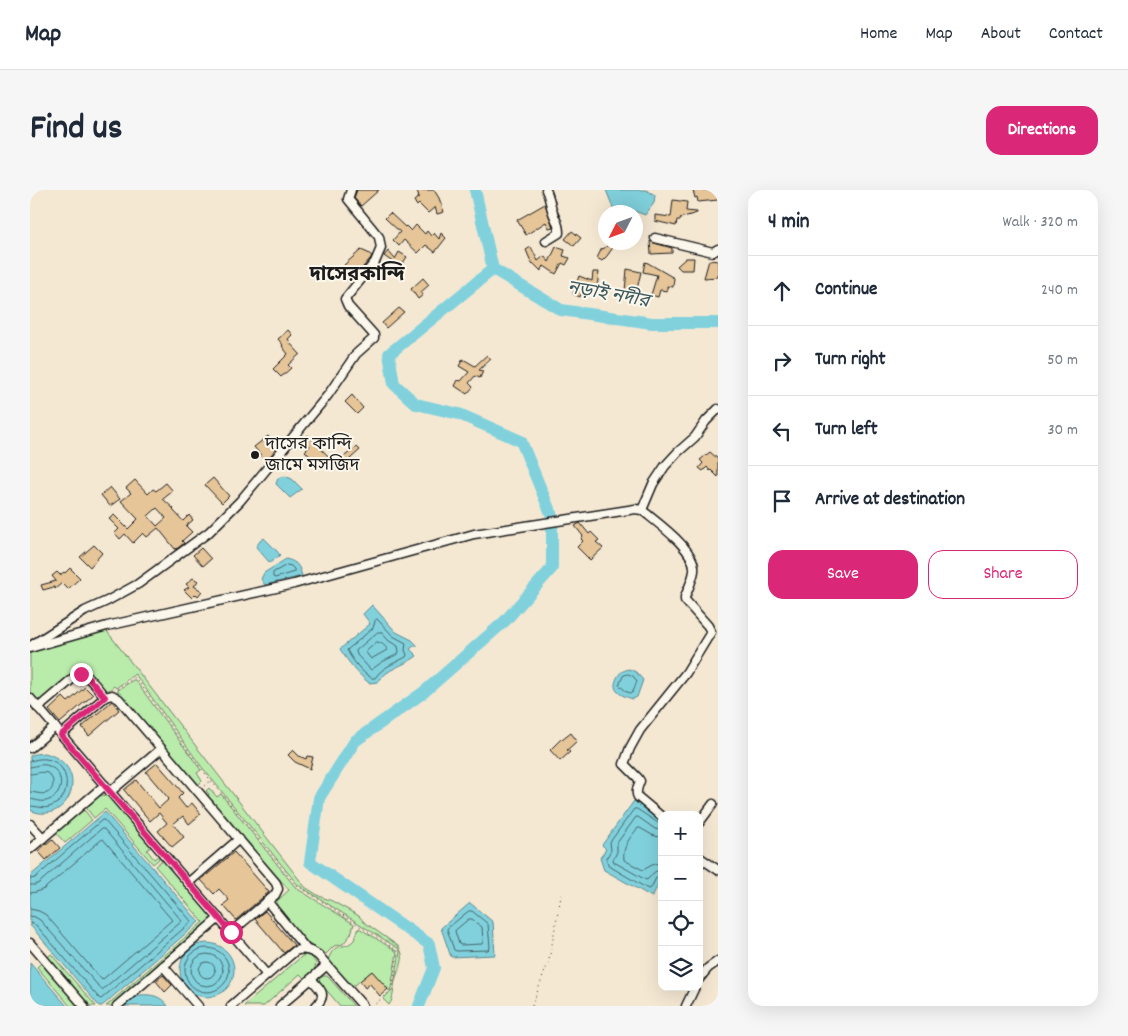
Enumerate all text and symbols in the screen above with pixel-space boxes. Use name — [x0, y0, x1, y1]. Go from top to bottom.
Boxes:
text: Map — [25, 18, 61, 52]
text: Home — [860, 22, 897, 47]
text: Map — [925, 22, 953, 47]
text: About — [981, 22, 1021, 47]
text: Contact — [1049, 22, 1103, 47]
text: Find us — [30, 105, 122, 155]
button: Directions — [986, 106, 1098, 155]
north arrow — [598, 205, 643, 250]
text: 4 min — [768, 208, 810, 238]
text: Walk · 320 m — [1002, 211, 1078, 234]
district label: দাসেরকান্দি — [308, 261, 405, 290]
water label: নড়াই নদীর — [565, 275, 655, 317]
icon: ahead — [768, 277, 796, 305]
text: Continue — [815, 277, 877, 304]
text: 240 m — [1041, 279, 1078, 302]
icon: right — [768, 347, 796, 375]
text: Turn right — [815, 347, 886, 374]
text: 50 m — [1047, 349, 1078, 372]
icon: left — [768, 417, 796, 445]
text: Turn left — [815, 417, 878, 444]
text: 30 m — [1048, 419, 1078, 442]
place label: দাসের কান্দি জামে মসজিদ — [264, 433, 360, 479]
marker: দাসের কান্দি জামে মসজিদ — [249, 449, 261, 461]
icon: arrive — [768, 487, 796, 515]
text: Arrive at destination — [815, 487, 965, 514]
button: Save — [768, 550, 918, 599]
button: Share — [928, 550, 1078, 599]
route end — [70, 663, 93, 686]
map controls — [658, 811, 703, 991]
button: + — [658, 811, 703, 856]
button: − — [658, 856, 703, 901]
button: locate — [658, 901, 703, 946]
route start — [220, 921, 243, 944]
button: layers — [658, 946, 703, 991]

